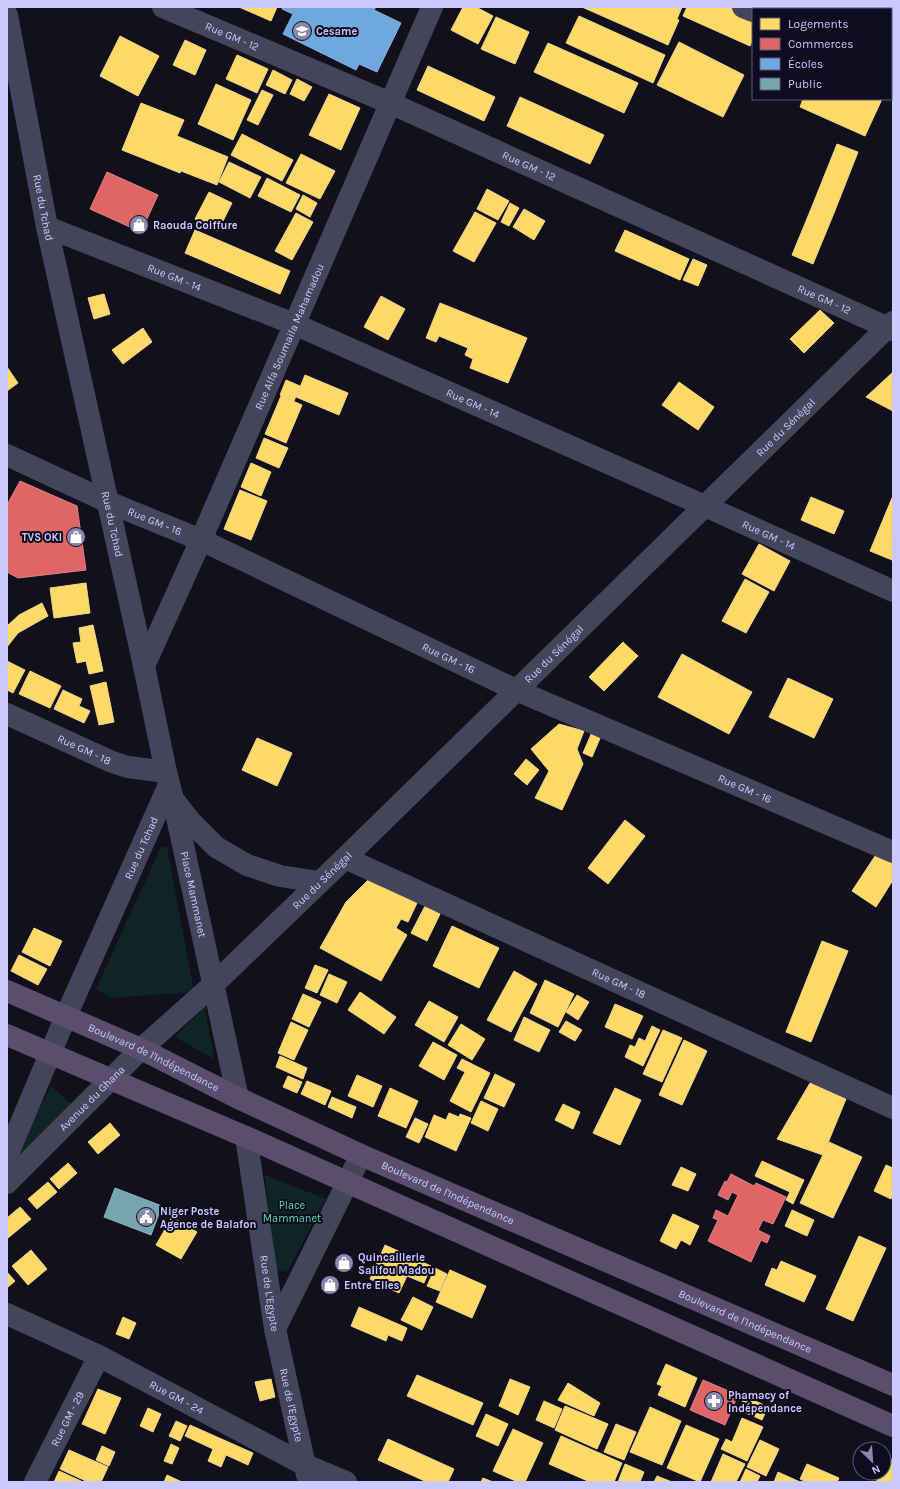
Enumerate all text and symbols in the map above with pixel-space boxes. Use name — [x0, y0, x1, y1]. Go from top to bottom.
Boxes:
legend — [752, 8, 892, 100]
text: Logements — [788, 17, 849, 31]
street label: Rue GM - 12 — [203, 20, 261, 54]
school or university icon: Cesame — [291, 20, 313, 42]
place label: Cesame — [316, 25, 357, 38]
text: Commerces — [788, 37, 854, 51]
text: Écoles — [788, 56, 823, 71]
text: Public — [788, 77, 822, 91]
street label: Rue GM - 12 — [500, 149, 558, 184]
street label: Rue du Tchad — [30, 174, 56, 242]
shop icon: Raouda Coiffure — [128, 214, 150, 236]
place label: Raouda Coiffure — [153, 219, 238, 232]
street label: Rue GM - 14 — [145, 261, 203, 294]
street label: Rue Alfa Soumaila Mahamadou — [252, 262, 327, 412]
street label: Rue GM - 12 — [795, 282, 853, 317]
street label: Rue GM - 14 — [444, 386, 501, 421]
street label: Rue du Sénégal — [753, 396, 818, 459]
street label: Rue du Tchad — [99, 490, 126, 558]
street label: Rue GM - 16 — [126, 505, 184, 538]
street label: Rue GM - 14 — [740, 518, 797, 553]
shop icon: TVS OKI — [65, 526, 87, 548]
place label: TVS OKI — [22, 531, 62, 544]
street label: Rue du Sénégal — [522, 622, 586, 686]
street label: Rue GM - 16 — [420, 640, 477, 676]
street label: Rue GM - 18 — [55, 732, 113, 768]
street label: Rue GM - 16 — [716, 772, 774, 806]
street label: Rue du Tchad — [122, 815, 161, 881]
street label: Rue du Sénégal — [290, 849, 355, 912]
street label: Place Mammanet — [178, 850, 209, 939]
street label: Rue GM - 18 — [590, 966, 648, 1001]
street label: Boulevard de l'Indépendance — [86, 1021, 222, 1095]
street label: Avenue du Ghana — [57, 1063, 128, 1134]
street label: Boulevard de l'Indépendance — [379, 1159, 517, 1228]
park label: Place Mammanet — [263, 1199, 321, 1225]
place label: Niger Poste Agence de Balafon — [160, 1205, 256, 1231]
public building icon: Niger Poste Agence de Balafon — [135, 1206, 157, 1228]
place label: Quincaillerie Salifou Madou — [358, 1251, 434, 1277]
shop icon: Quincaillerie Salifou Madou — [333, 1252, 355, 1274]
street label: Rue de L'Egypte — [257, 1254, 281, 1333]
shop icon: Entre Elles — [319, 1274, 341, 1296]
place label: Entre Elles — [344, 1279, 400, 1292]
street label: Boulevard de l'Indépendance — [677, 1287, 814, 1356]
street label: Rue de l'Egypte — [277, 1367, 306, 1444]
street label: Rue GM - 24 — [147, 1378, 206, 1417]
street label: Rue GM - 29 — [48, 1389, 87, 1449]
place label: Phamacy of Indépendance — [728, 1389, 802, 1415]
pharmacy icon: Phamacy of Indépendance — [703, 1390, 725, 1412]
north arrow — [852, 1441, 892, 1481]
text: N — [870, 1462, 882, 1477]

